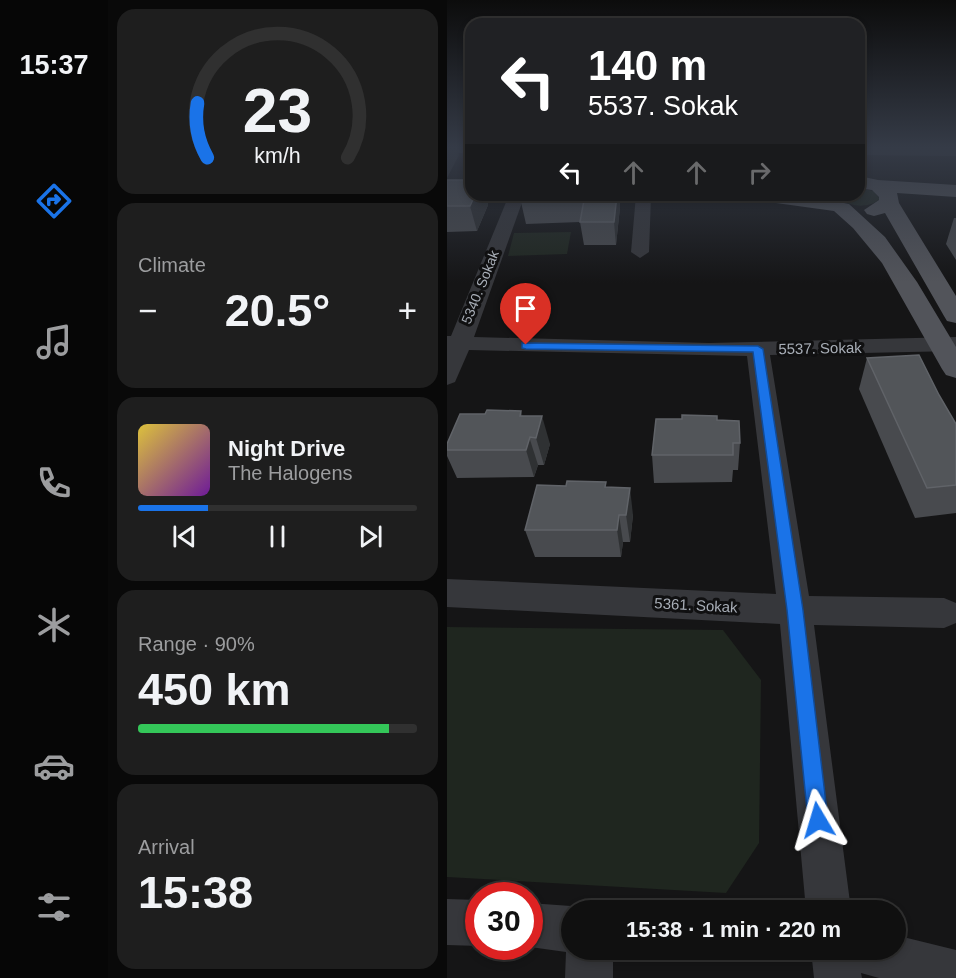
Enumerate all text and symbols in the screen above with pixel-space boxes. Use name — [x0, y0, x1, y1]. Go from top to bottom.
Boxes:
icon: left — [489, 42, 567, 120]
text: 140 m — [588, 42, 707, 89]
text: 15:37 — [19, 50, 89, 80]
text: 23 — [243, 77, 312, 146]
text: 5537. Sokak — [588, 91, 738, 121]
text: km/h — [254, 145, 301, 169]
icon: left — [554, 156, 587, 189]
icon: ahead — [617, 156, 650, 189]
icon: ahead — [680, 156, 713, 189]
icon: right — [743, 156, 776, 189]
icon: directions — [33, 180, 75, 222]
street label: 5340. Sokak — [458, 247, 502, 326]
text: Climate — [138, 254, 206, 276]
pin — [500, 283, 551, 345]
text: 20.5° — [225, 285, 330, 336]
text: − — [138, 292, 157, 329]
text: + — [398, 292, 417, 329]
icon: arrive — [509, 292, 542, 325]
icon: music — [33, 321, 75, 363]
street label: 5537. Sokak — [778, 339, 862, 357]
text: Night Drive — [228, 436, 345, 461]
icon: phone — [33, 462, 75, 504]
text: The Halogens — [228, 462, 353, 484]
icon: previous — [168, 520, 201, 553]
icon: pause — [261, 520, 294, 553]
icon: next — [354, 520, 387, 553]
street label: 5361. Sokak — [654, 594, 739, 616]
icon: climate — [33, 604, 75, 646]
text: Range · 90% — [138, 633, 255, 655]
text: 450 km — [138, 664, 291, 715]
icon: car — [33, 745, 75, 787]
position arrow — [786, 788, 850, 852]
text: Arrival — [138, 836, 195, 858]
text: 15:38 — [138, 867, 253, 918]
speed limit sign: 30 — [465, 882, 543, 960]
icon: filters — [33, 886, 75, 928]
text: 15:38 · 1 min · 220 m — [626, 917, 841, 942]

